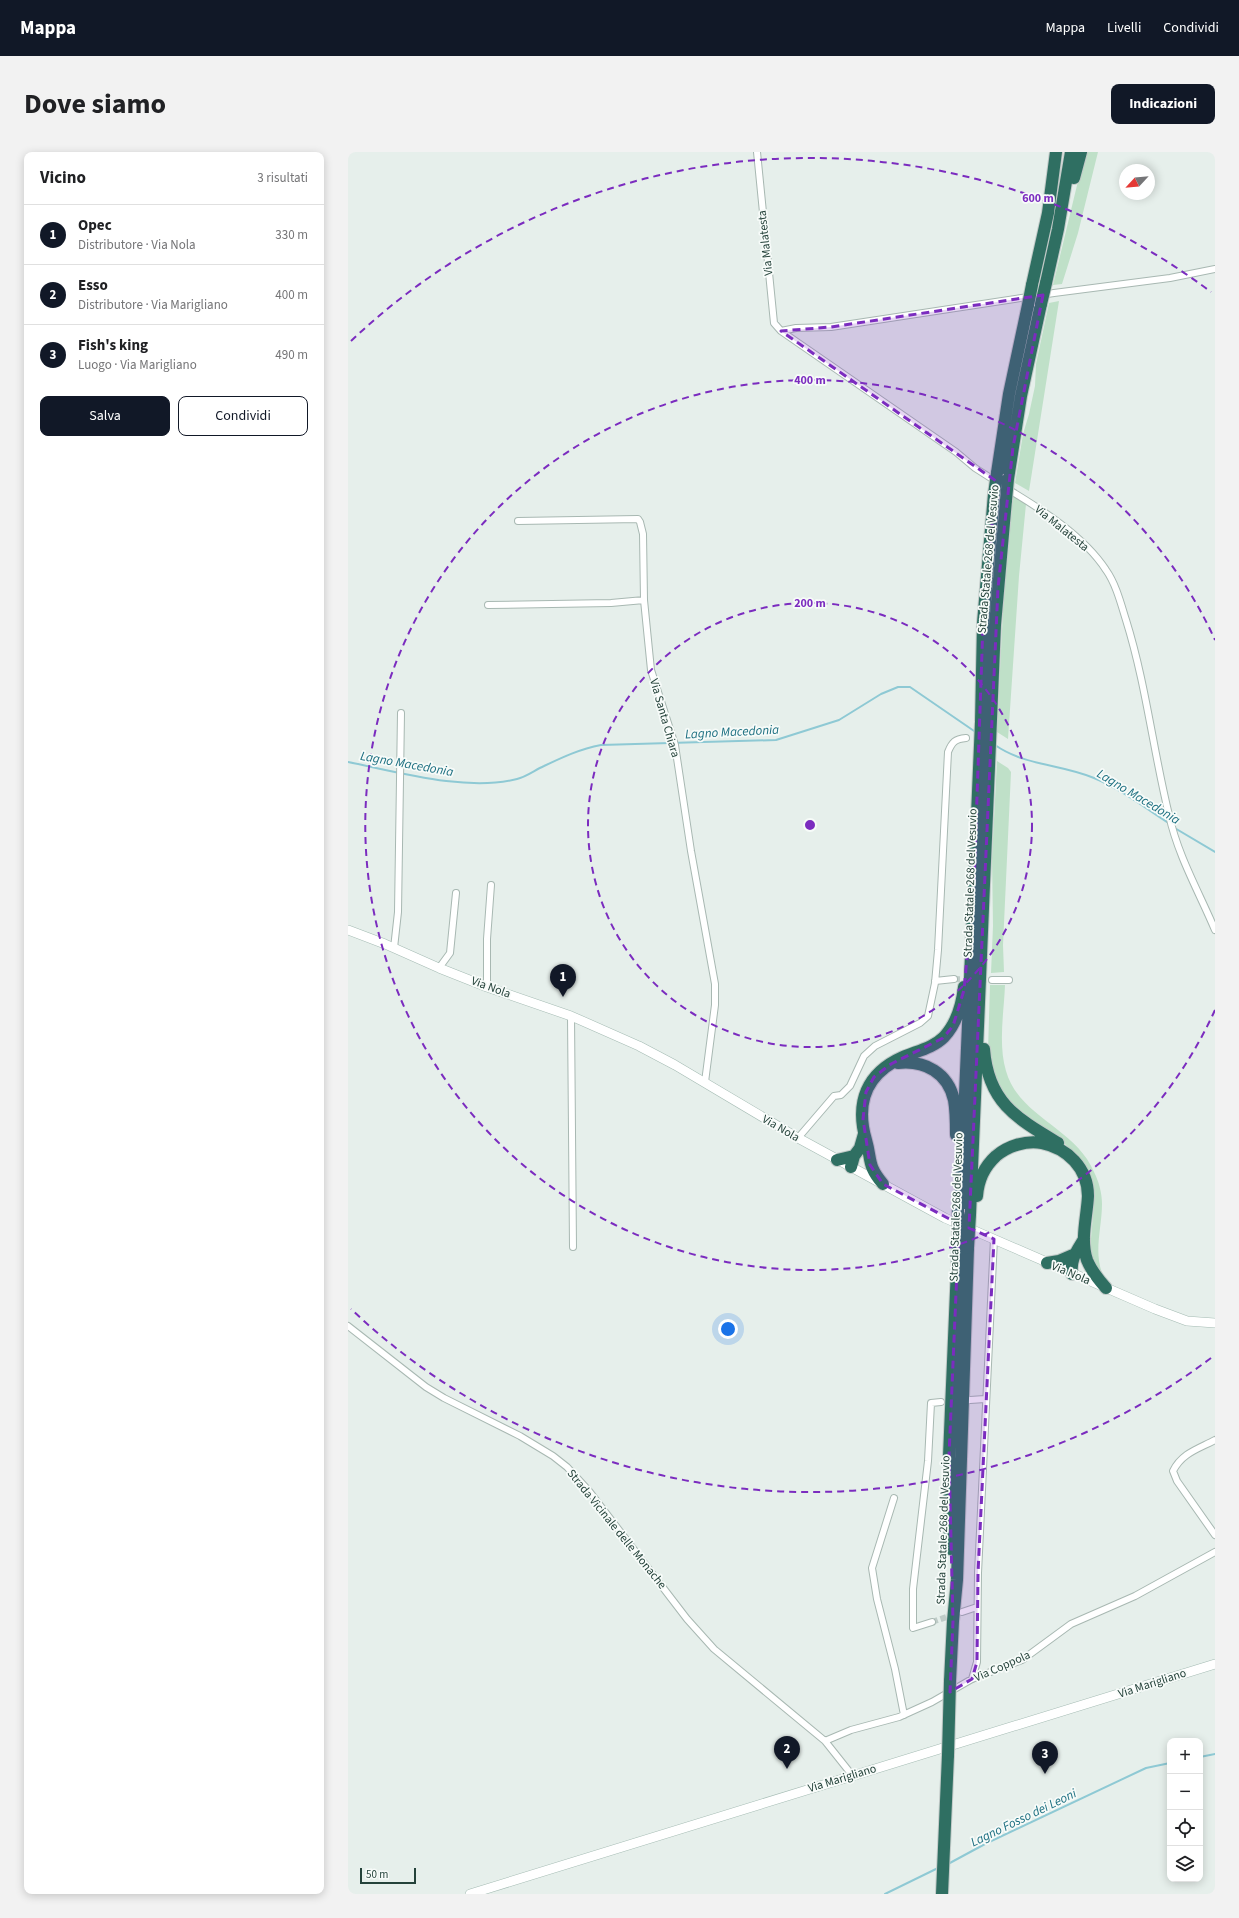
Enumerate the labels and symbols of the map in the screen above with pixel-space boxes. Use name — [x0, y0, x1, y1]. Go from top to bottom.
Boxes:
north arrow — [1119, 164, 1155, 200]
text: 600 m — [1022, 190, 1054, 207]
street label: Via Malatesta — [754, 209, 777, 277]
text: 400 m — [794, 372, 826, 389]
street label: Strada Statale 268 del Vesuvio — [974, 484, 1003, 634]
street label: Via Malatesta — [1031, 501, 1093, 556]
text: 200 m — [794, 595, 826, 612]
street label: Via Santa Chiara — [645, 677, 684, 759]
water label: Lagno Macedonia — [685, 721, 780, 743]
water label: Lagno Macedonia — [359, 747, 455, 781]
water label: Lagno Macedonia — [1093, 765, 1184, 829]
street label: Strada Statale 268 del Vesuvio — [959, 808, 982, 958]
centre of rings — [803, 818, 817, 832]
pin: 1 — [550, 964, 576, 997]
street label: Via Nola — [469, 972, 513, 1002]
street label: Via Nola — [759, 1111, 803, 1146]
street label: Strada Statale 268 del Vesuvio — [945, 1132, 968, 1282]
street label: Via Nola — [1049, 1258, 1093, 1289]
your location — [718, 1319, 738, 1339]
street label: Strada Statale 268 del Vesuvio — [932, 1455, 955, 1605]
street label: Strada Vicinale delle Monache — [563, 1466, 670, 1593]
street label: Via Coppola — [971, 1647, 1033, 1686]
street label: Via Marigliano — [1116, 1664, 1188, 1702]
pin: 2 — [774, 1736, 800, 1769]
pin: 3 — [1032, 1741, 1058, 1774]
street label: Via Marigliano — [806, 1760, 878, 1797]
water label: Lagno Fosso dei Leoni — [967, 1784, 1080, 1851]
scale bar — [360, 1866, 416, 1885]

